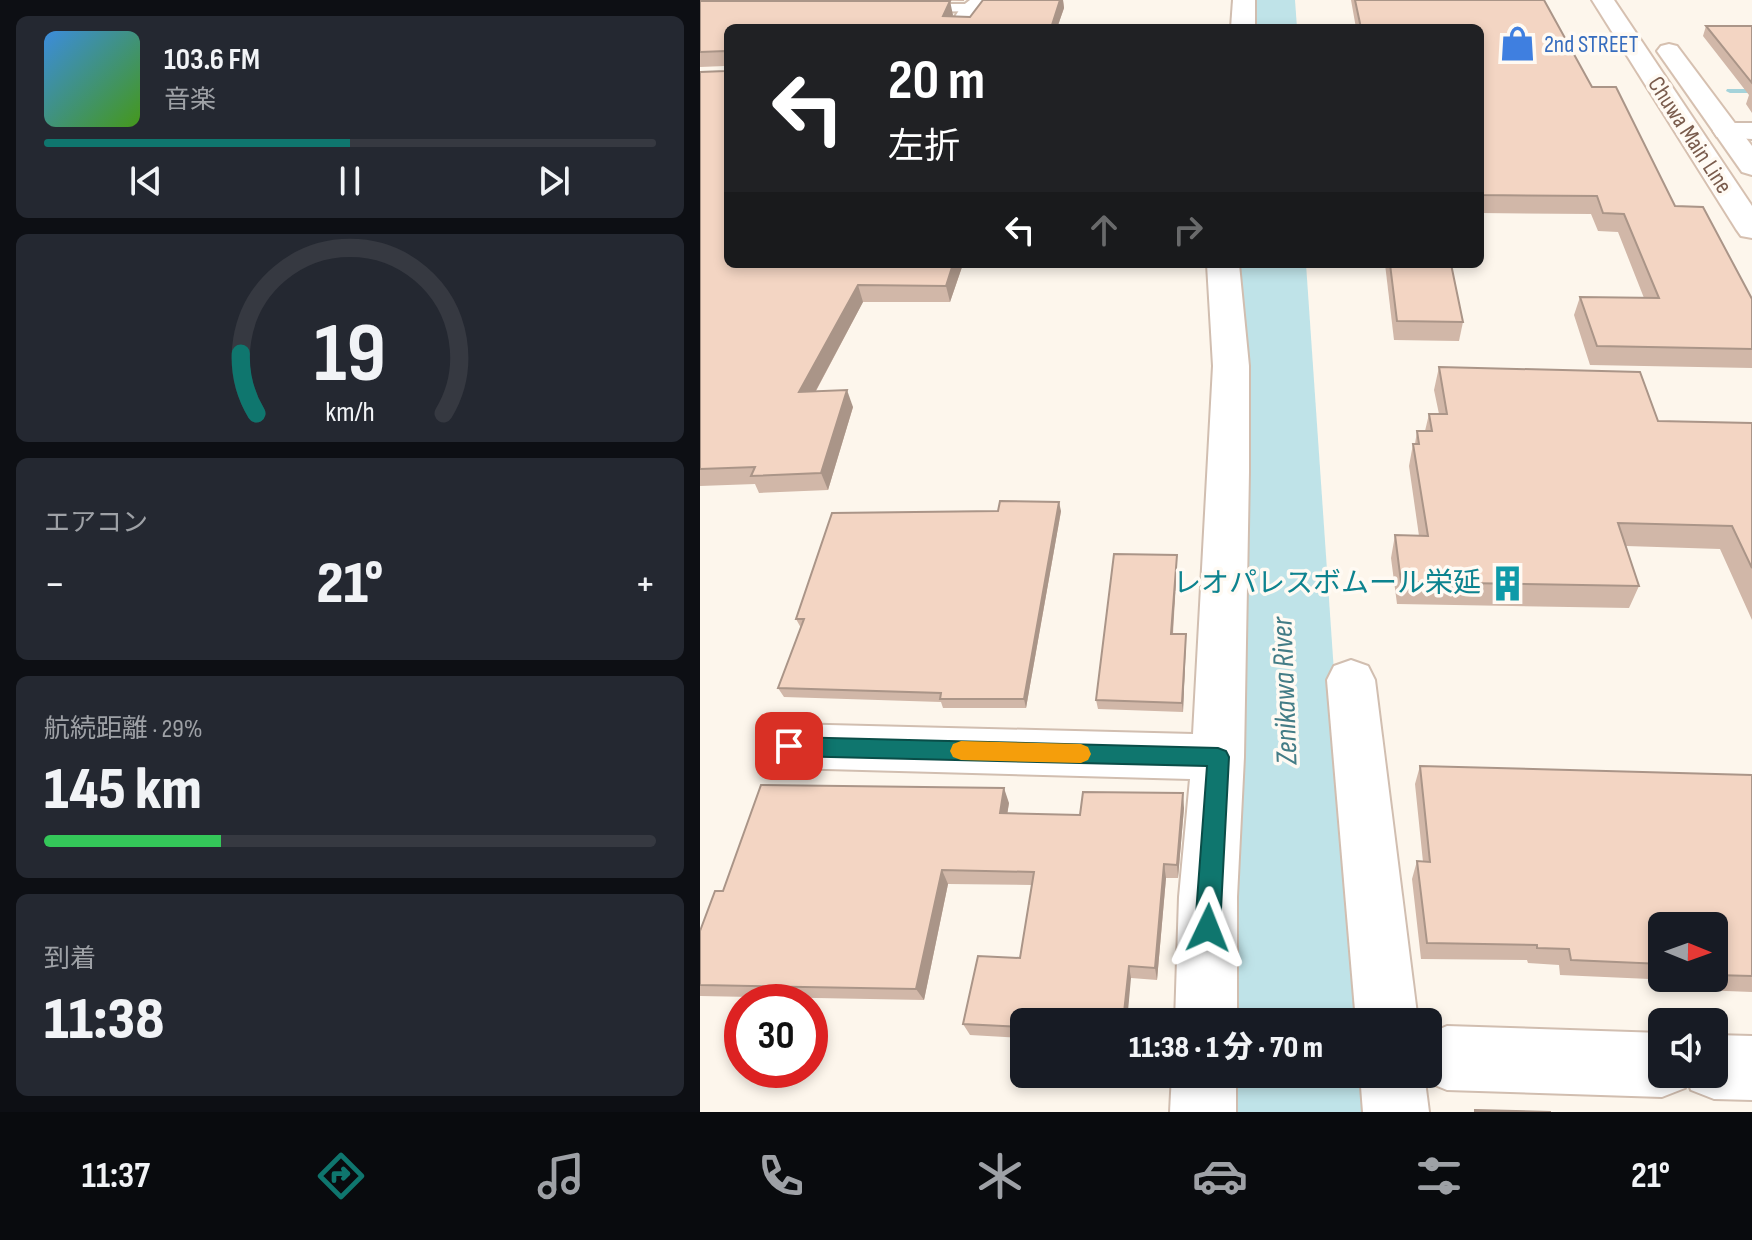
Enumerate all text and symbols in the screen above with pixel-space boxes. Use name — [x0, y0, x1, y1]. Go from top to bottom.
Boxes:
shop icon: 2nd STREET — [1499, 25, 1537, 63]
place label: 2nd STREET — [1544, 30, 1639, 59]
text: 103.6 FM — [164, 42, 260, 78]
text: 20 m — [888, 48, 985, 115]
icon: left — [756, 56, 860, 160]
street label: Chuwa Main Line — [1641, 71, 1739, 199]
text: 音楽 — [164, 85, 216, 116]
text: 左折 — [888, 126, 960, 169]
icon: previous — [124, 159, 168, 203]
icon: pause — [328, 159, 372, 203]
icon: next — [532, 159, 576, 203]
icon: left — [998, 208, 1042, 252]
icon: ahead — [1082, 208, 1126, 252]
icon: right — [1166, 208, 1210, 252]
text: 19 — [314, 305, 386, 405]
text: km/h — [325, 395, 375, 430]
text: エアコン — [44, 508, 148, 539]
text: 21° — [317, 548, 383, 620]
text: − — [44, 558, 66, 611]
text: + — [634, 558, 656, 611]
building icon: レオパレスボムール栄延 — [1488, 564, 1526, 602]
place label: レオパレスボムール栄延 — [1173, 567, 1481, 600]
water label: Zenikawa River — [1264, 615, 1306, 766]
pin — [755, 712, 823, 780]
text: 航続距離 · 29% — [44, 714, 203, 745]
icon: arrive — [767, 724, 811, 768]
text: 145 km — [44, 754, 202, 826]
position arrow — [1166, 886, 1250, 970]
north arrow — [1648, 912, 1728, 992]
map controls — [1648, 912, 1728, 1088]
text: 到着 — [44, 944, 96, 975]
text: 11:38 — [44, 984, 164, 1056]
speed limit sign: 30 — [724, 984, 828, 1088]
button: sound — [1648, 1008, 1728, 1088]
text: 11:38 · 1 分 · 70 m — [1129, 1030, 1323, 1066]
icon: directions — [313, 1148, 369, 1204]
icon: music — [533, 1148, 589, 1204]
icon: phone — [753, 1148, 809, 1204]
icon: climate — [972, 1148, 1028, 1204]
icon: car — [1192, 1148, 1248, 1204]
icon: filters — [1411, 1148, 1467, 1204]
text: 11:37 — [82, 1155, 150, 1198]
text: 21° — [1631, 1155, 1670, 1198]

